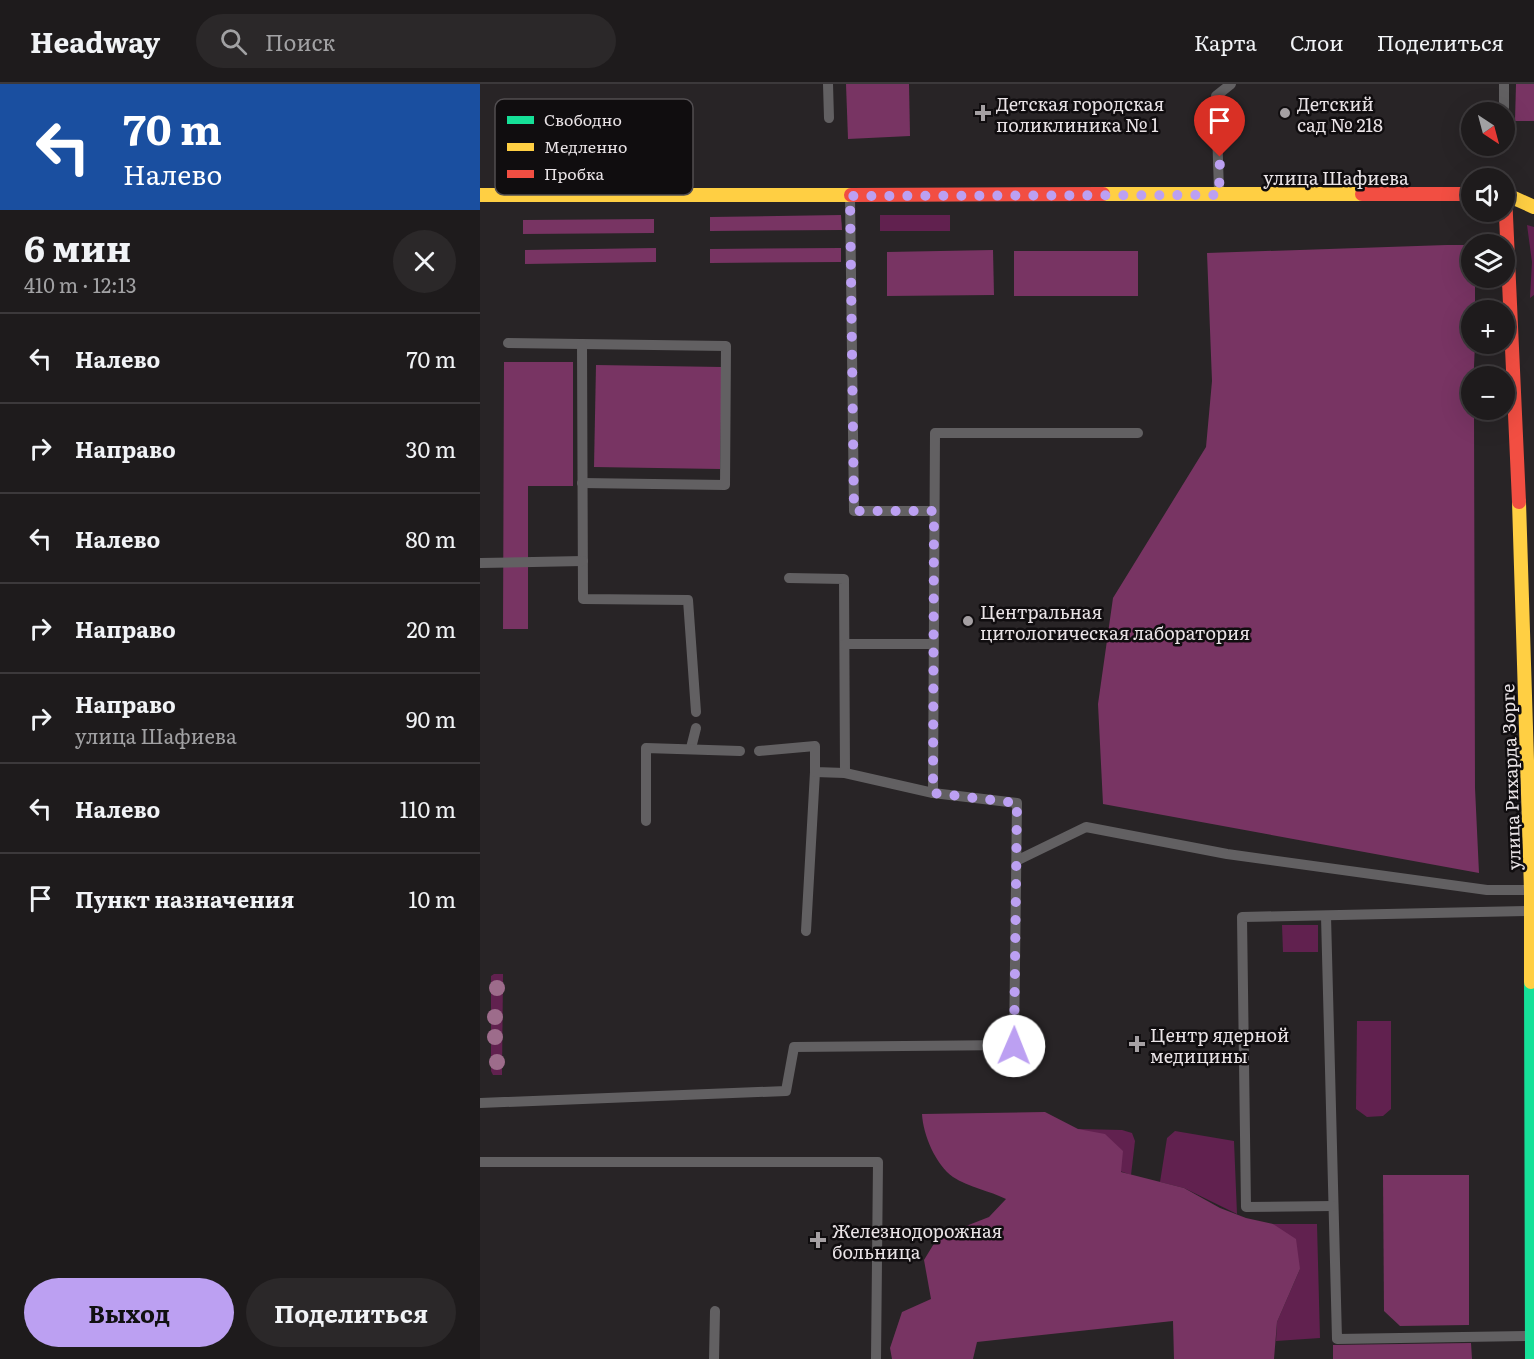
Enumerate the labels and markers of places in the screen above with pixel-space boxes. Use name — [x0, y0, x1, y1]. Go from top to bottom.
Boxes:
place label: Детская городская поликлиника № 1 — [996, 90, 1164, 138]
place label: Детский сад № 218 — [1297, 90, 1383, 138]
pin — [1194, 95, 1245, 157]
marker: Детская городская поликлиника № 1 — [974, 104, 992, 122]
marker: Детский сад № 218 — [1278, 106, 1292, 120]
place label: Центральная цитологическая лаборатория — [980, 598, 1250, 646]
marker: Центральная цитологическая лаборатория — [961, 614, 975, 628]
place label: Центр ядерной медицины — [1150, 1021, 1289, 1069]
marker: Центр ядерной медицины — [1128, 1035, 1146, 1053]
place label: Железнодорожная больница — [832, 1217, 1002, 1265]
marker: Железнодорожная больница — [809, 1231, 827, 1249]

